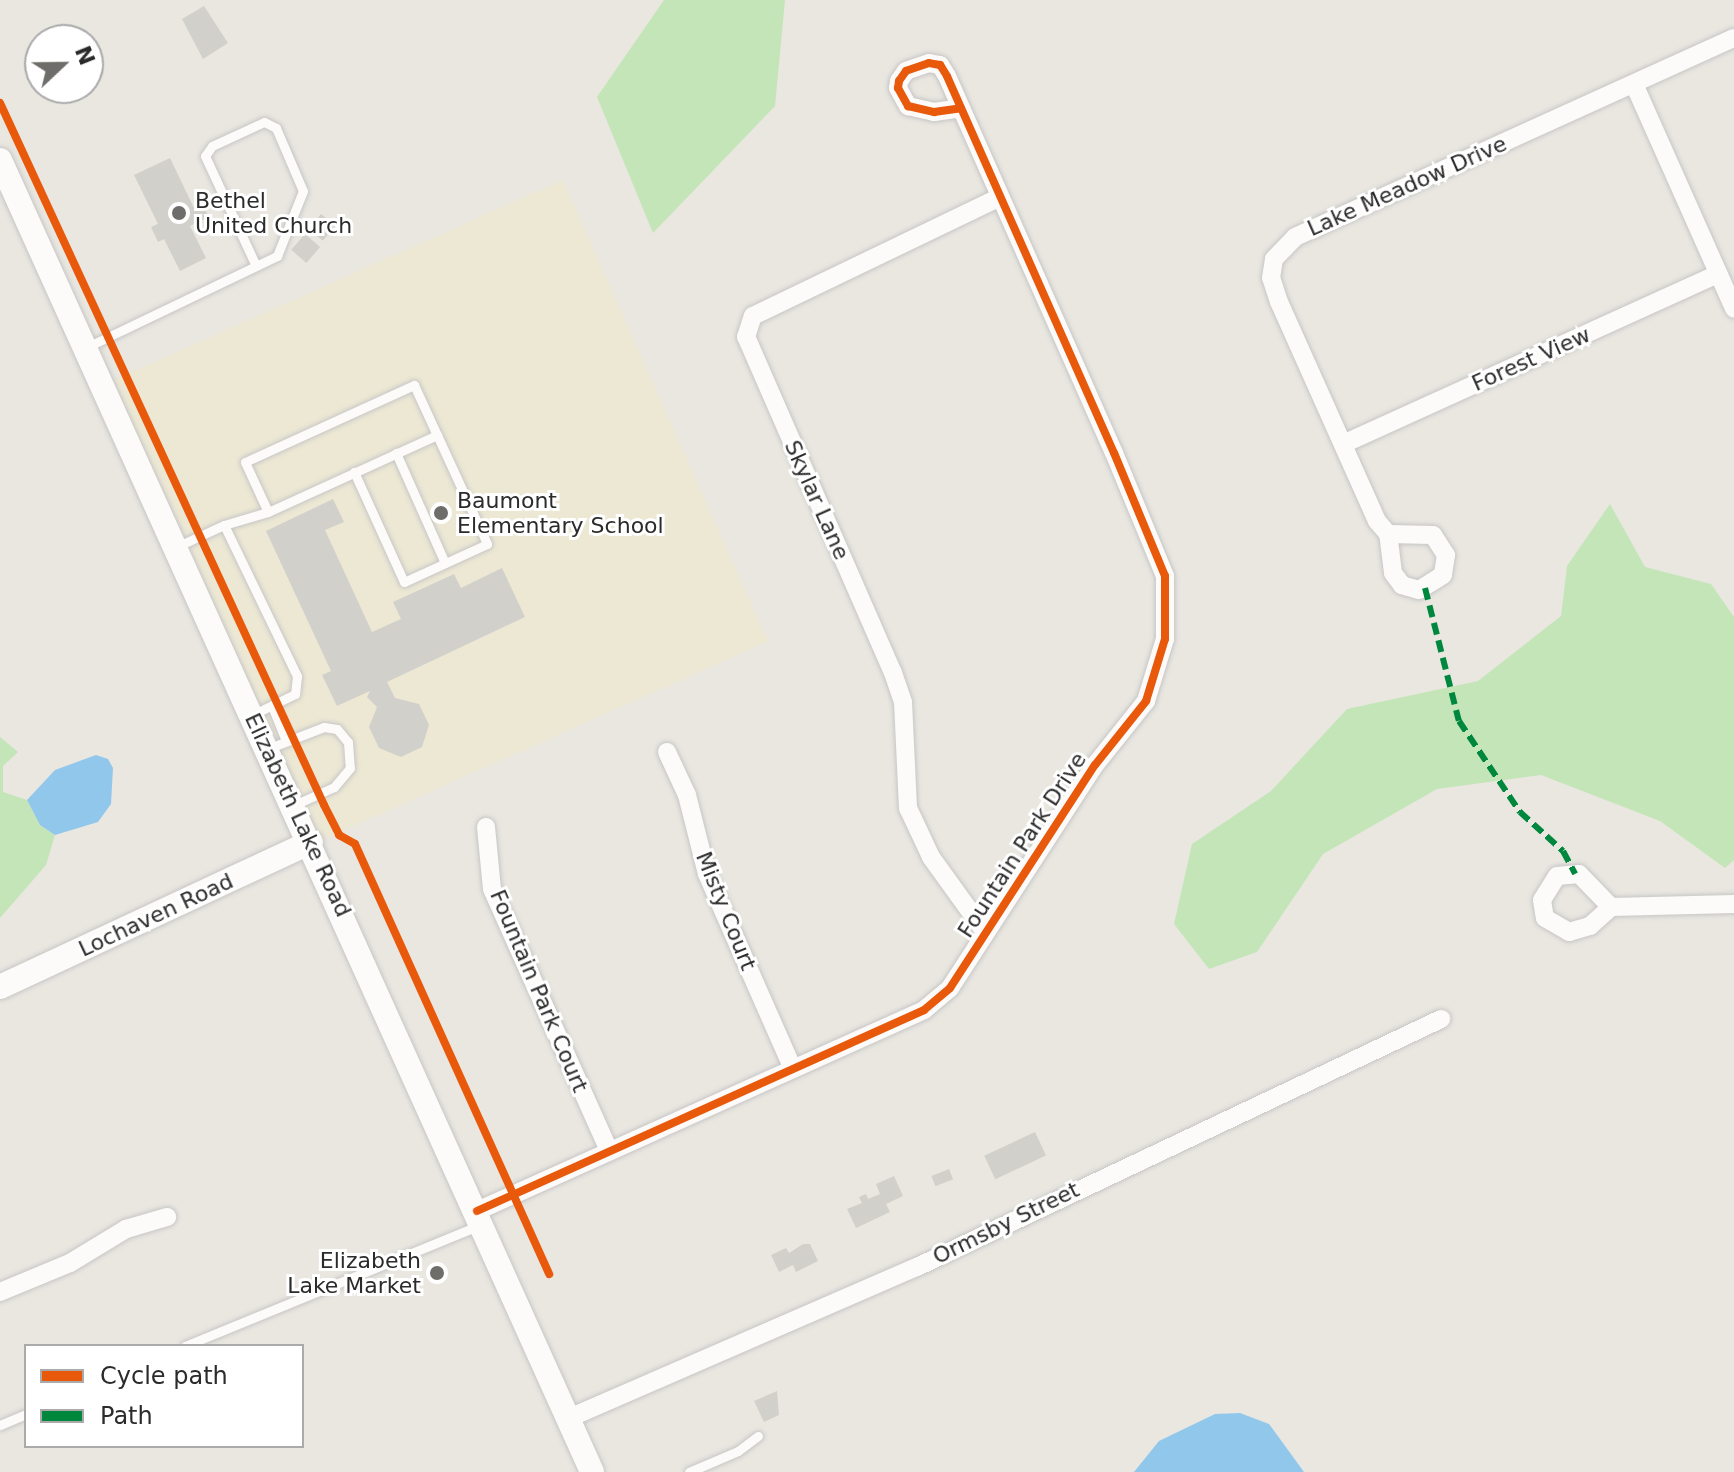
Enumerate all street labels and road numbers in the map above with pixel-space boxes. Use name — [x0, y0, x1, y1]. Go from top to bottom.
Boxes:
street label: Lake Meadow Drive — [1303, 130, 1511, 242]
street label: Forest View — [1468, 321, 1594, 397]
street label: Skylar Lane — [779, 436, 855, 564]
street label: Elizabeth Lake Road — [239, 709, 357, 921]
street label: Fountain Park Drive — [952, 747, 1092, 943]
street label: Misty Court — [690, 848, 762, 974]
street label: Lochaven Road — [74, 868, 238, 962]
street label: Fountain Park Court — [484, 886, 594, 1096]
street label: Ormsby Street — [928, 1176, 1084, 1270]

